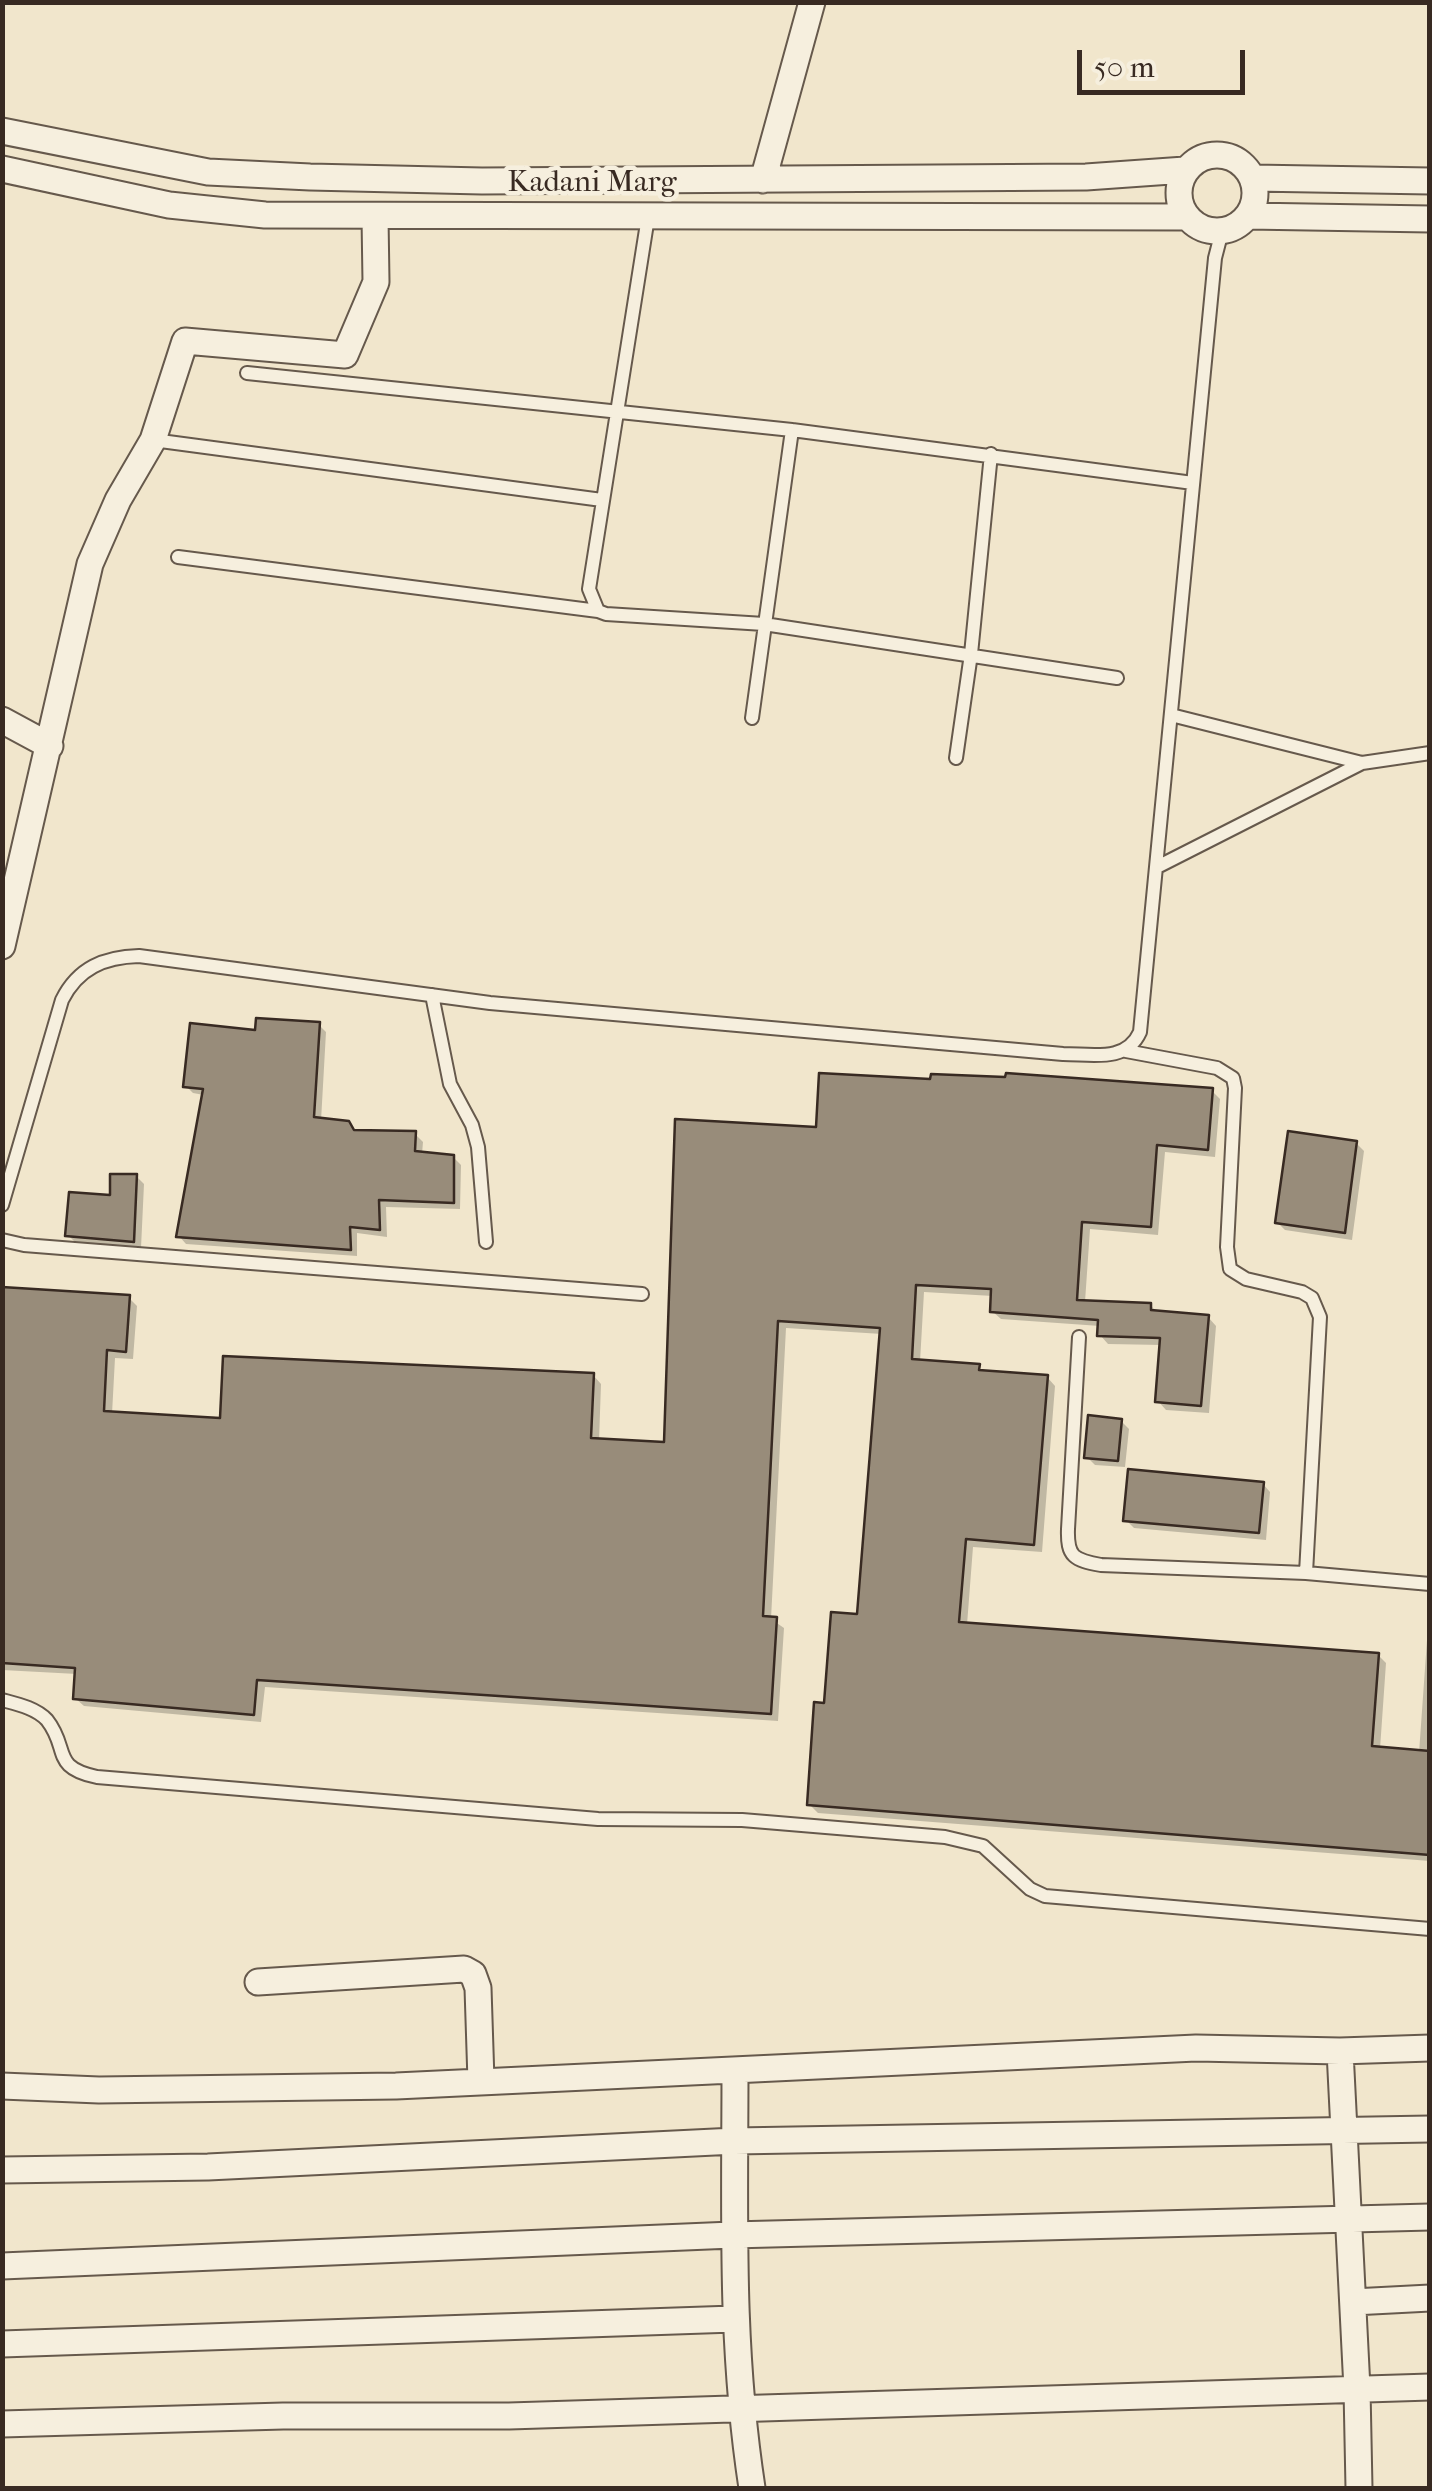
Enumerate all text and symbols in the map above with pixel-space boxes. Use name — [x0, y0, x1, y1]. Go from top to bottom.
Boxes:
scale bar — [1082, 30, 1250, 92]
text: 50 m — [1094, 50, 1155, 85]
street label: Kadani Marg — [508, 166, 676, 202]

